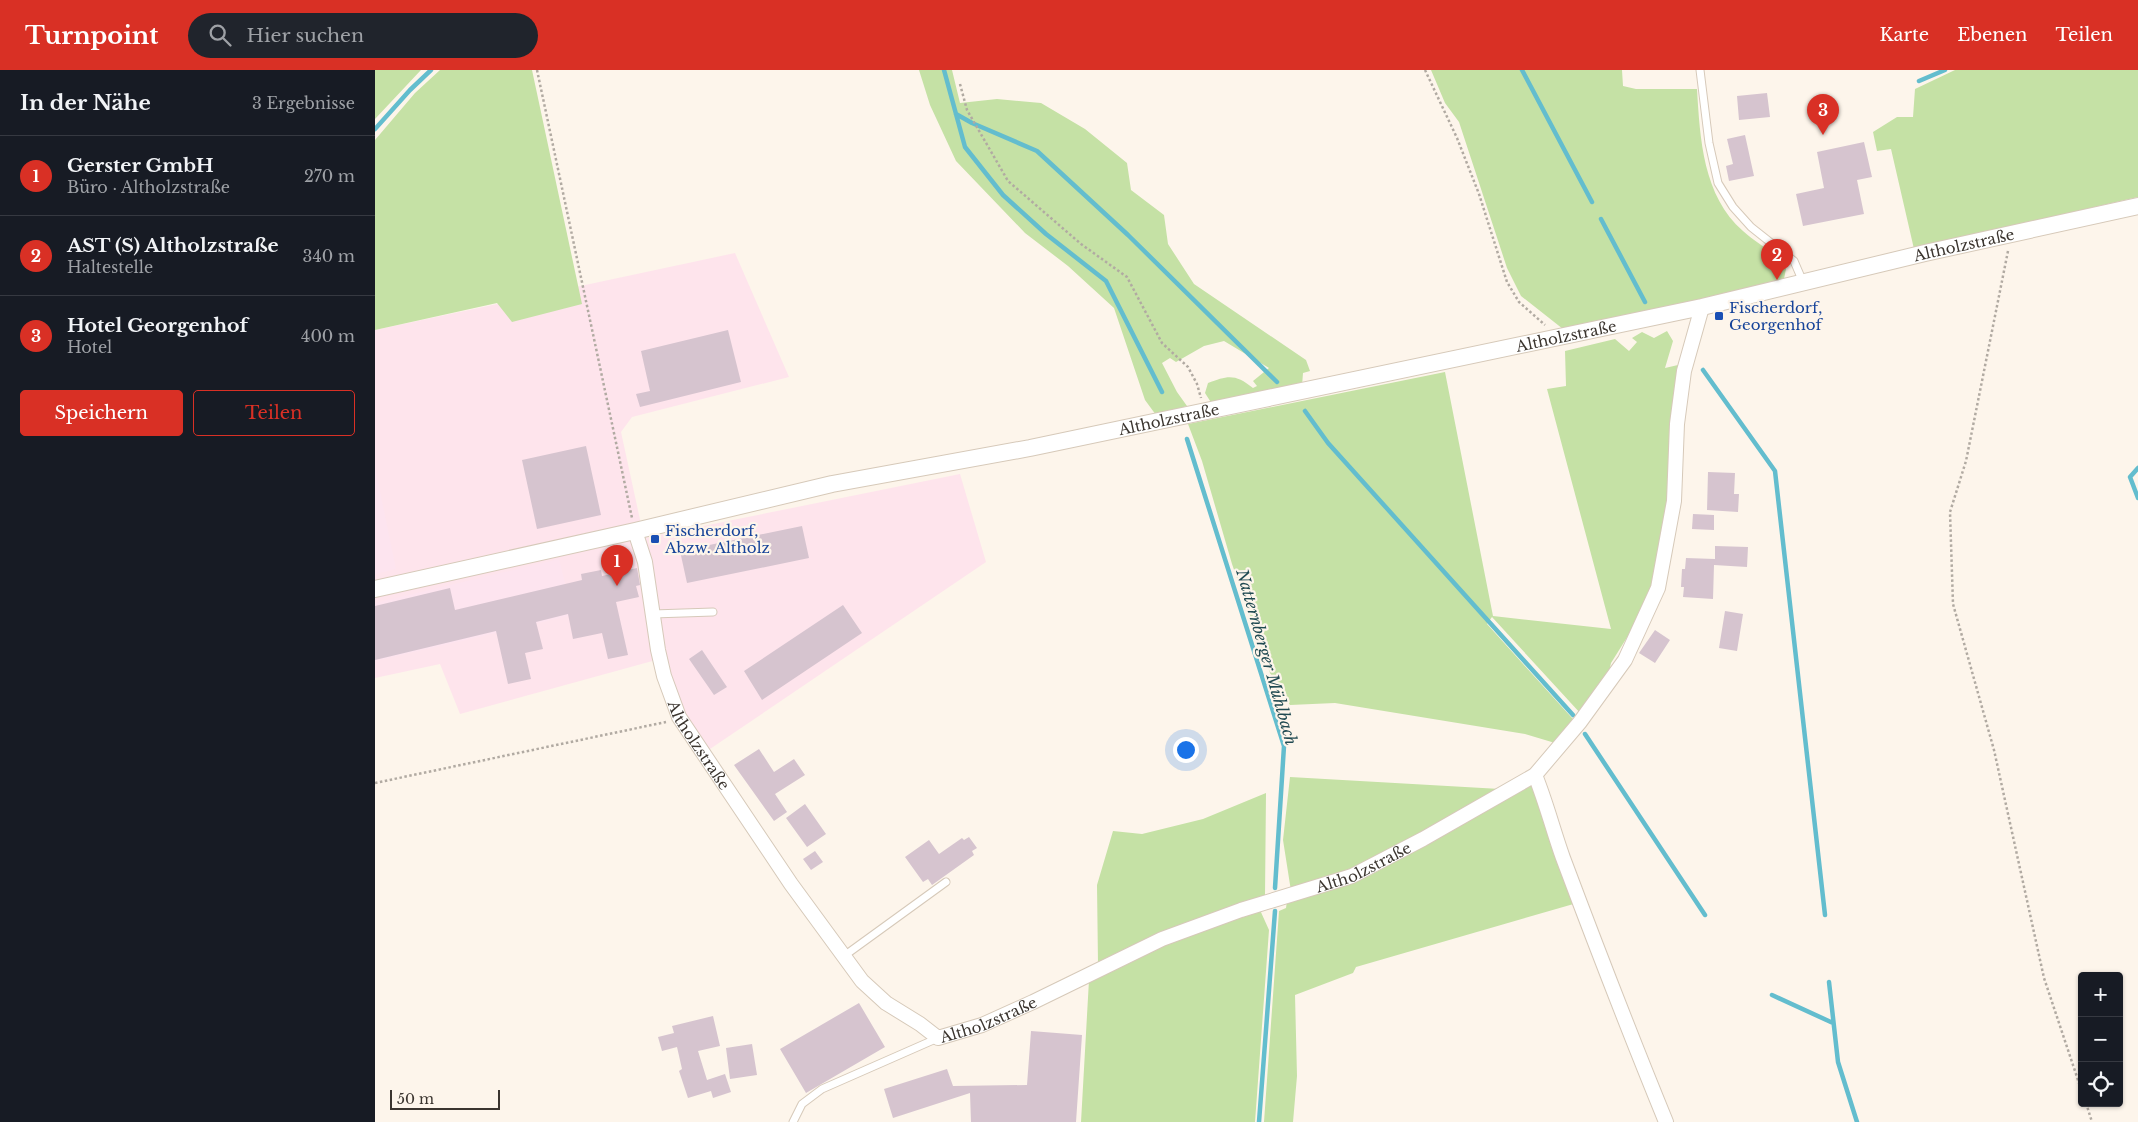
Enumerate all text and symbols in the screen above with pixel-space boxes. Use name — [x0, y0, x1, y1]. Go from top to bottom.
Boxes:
search box — [188, 13, 538, 58]
text: Turnpoint — [25, 21, 158, 50]
icon: search — [206, 21, 234, 49]
text: Hier suchen — [246, 24, 364, 47]
text: Karte — [1879, 24, 1929, 46]
text: Ebenen — [1957, 24, 2027, 46]
text: Teilen — [2055, 24, 2113, 46]
text: In der Nähe — [20, 90, 151, 116]
text: 3 Ergebnisse — [252, 93, 355, 113]
pin: 3 — [1807, 94, 1839, 135]
text: Gerster GmbH — [67, 154, 214, 177]
text: 1 — [33, 166, 39, 186]
text: 270 m — [304, 166, 355, 186]
text: Büro · Altholzstraße — [67, 177, 230, 197]
street label: Altholzstraße — [1911, 224, 2016, 265]
text: AST (S) Altholzstraße — [67, 234, 279, 257]
pin: 2 — [1761, 239, 1793, 280]
text: 2 — [31, 246, 41, 266]
text: 340 m — [303, 246, 355, 266]
text: Haltestelle — [67, 257, 153, 277]
place label: Fischerdorf, Georgenhof — [1729, 298, 1824, 334]
marker: Fischerdorf, Georgenhof — [1713, 310, 1725, 322]
text: Hotel Georgenhof — [67, 314, 248, 337]
street label: Altholzstraße — [1513, 316, 1618, 356]
text: 3 — [31, 326, 41, 346]
text: 400 m — [301, 326, 355, 346]
text: Hotel — [67, 337, 112, 357]
button: Speichern — [20, 390, 183, 436]
button: Teilen — [193, 390, 355, 436]
street label: Altholzstraße — [1116, 399, 1221, 439]
place label: Fischerdorf, Abzw. Altholz — [664, 521, 770, 557]
marker: Fischerdorf, Abzw. Altholz — [649, 533, 661, 545]
pin: 1 — [601, 545, 633, 586]
water label: Natternberger Mühlbach — [1232, 566, 1302, 747]
street label: Altholzstraße — [664, 697, 734, 793]
your location — [1173, 737, 1199, 763]
street label: Altholzstraße — [1313, 838, 1414, 896]
map controls — [2078, 972, 2123, 1107]
button: + — [2078, 972, 2123, 1017]
street label: Altholzstraße — [937, 992, 1040, 1047]
button: − — [2078, 1017, 2123, 1062]
button: locate — [2078, 1062, 2123, 1107]
scale bar — [390, 1087, 500, 1110]
text: 50 m — [397, 1090, 434, 1108]

